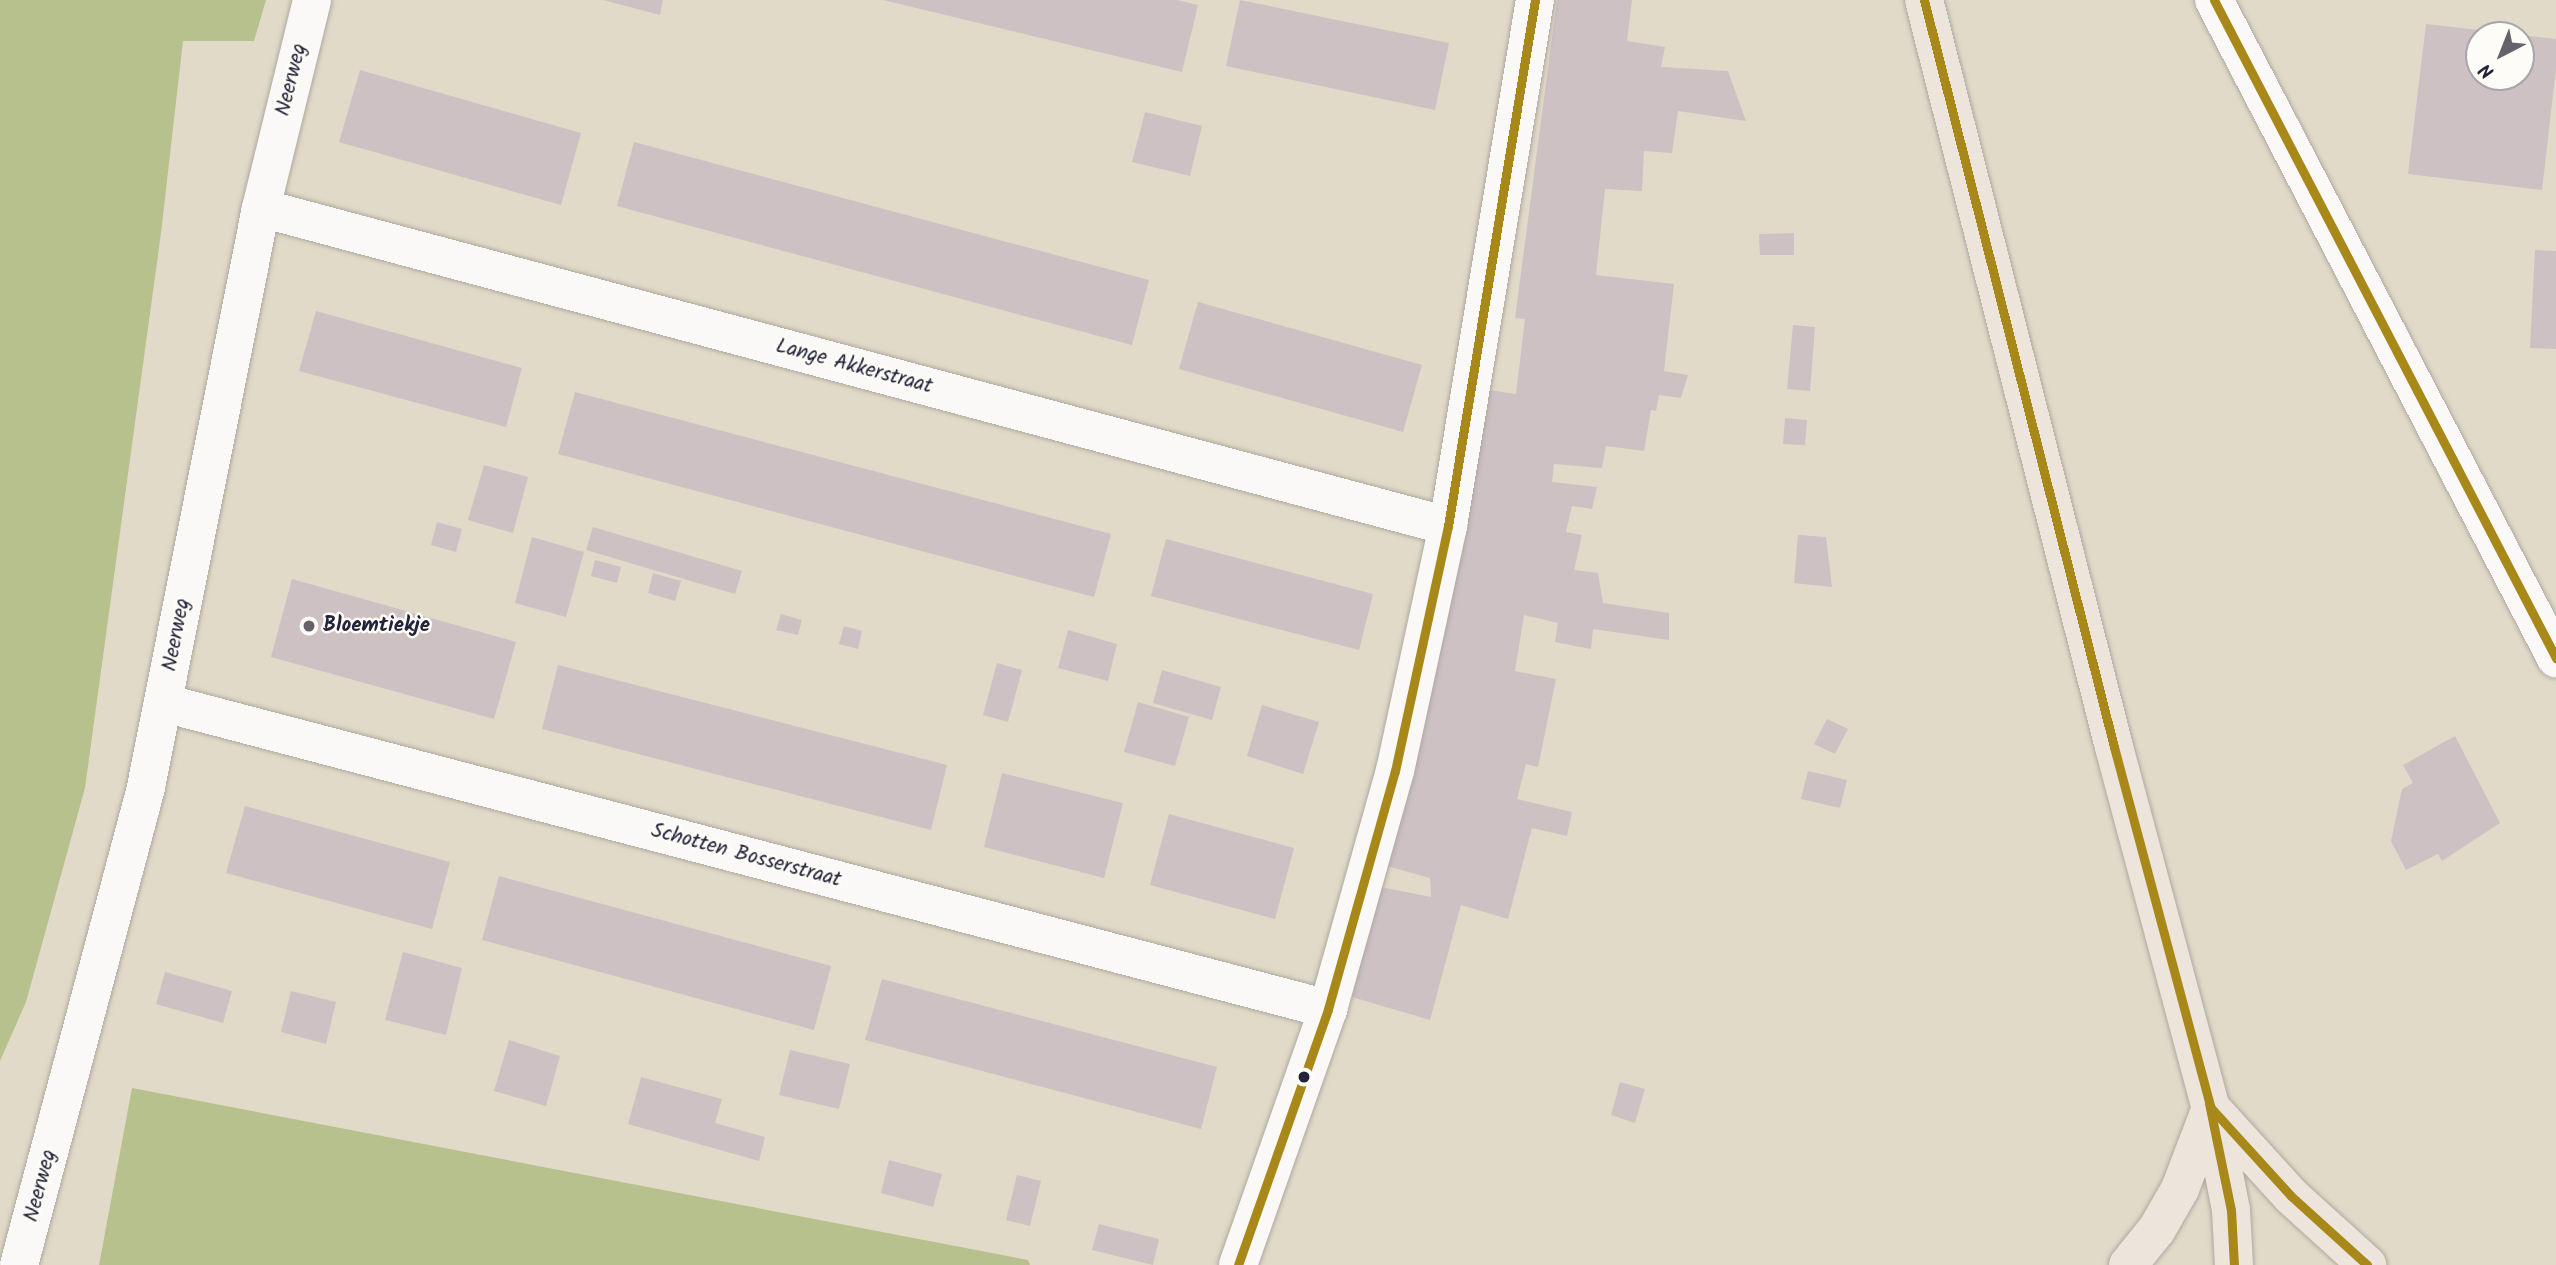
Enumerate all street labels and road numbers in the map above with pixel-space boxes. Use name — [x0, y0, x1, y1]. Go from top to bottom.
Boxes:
street label: Neerweg — [271, 41, 313, 119]
street label: Lange Akkerstraat — [773, 334, 935, 400]
street label: Neerweg — [158, 596, 196, 674]
street label: Schotten Bosserstraat — [648, 819, 844, 893]
street label: Neerweg — [19, 1147, 63, 1225]

